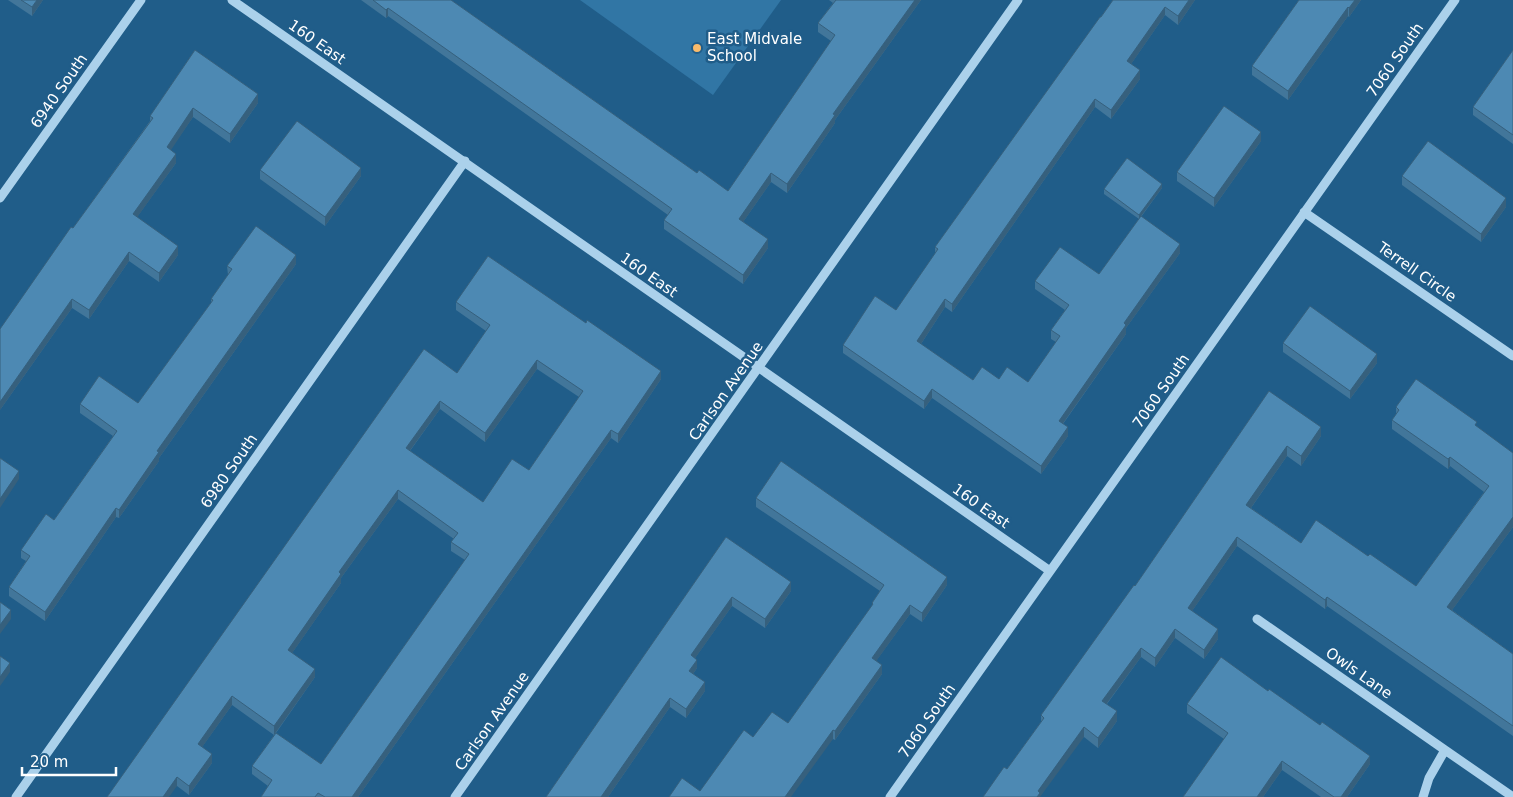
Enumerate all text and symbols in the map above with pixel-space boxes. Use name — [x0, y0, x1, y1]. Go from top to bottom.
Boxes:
street label: 160 East — [285, 16, 349, 68]
street label: 7060 South — [1363, 19, 1427, 101]
place label: East Midvale School — [707, 30, 802, 65]
marker: East Midvale School — [691, 42, 703, 54]
street label: 6940 South — [27, 50, 91, 132]
street label: Terrell Circle — [1373, 238, 1460, 306]
street label: 160 East — [617, 249, 681, 301]
street label: Carlson Avenue — [685, 338, 767, 444]
street label: 7060 South — [1129, 350, 1193, 432]
street label: 6980 South — [197, 430, 261, 512]
street label: 160 East — [949, 480, 1013, 532]
street label: Owls Lane — [1322, 644, 1396, 702]
street label: Carlson Avenue — [451, 668, 533, 774]
street label: 7060 South — [895, 680, 959, 762]
scale bar — [22, 744, 116, 776]
text: 20 m — [30, 753, 68, 771]

